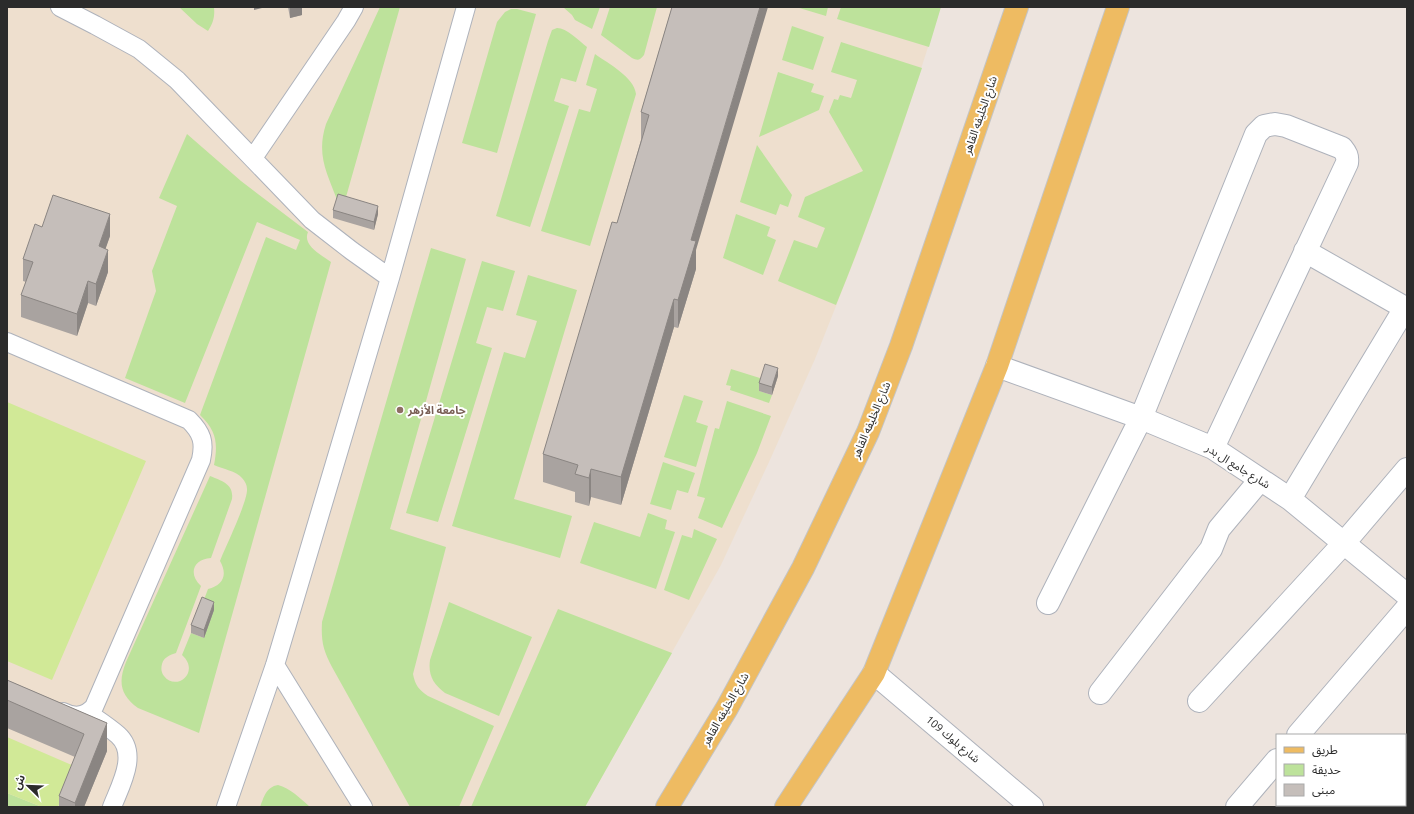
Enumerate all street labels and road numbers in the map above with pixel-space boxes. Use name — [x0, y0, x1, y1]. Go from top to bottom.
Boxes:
street label: شارع الخليفه القاهر — [961, 74, 1001, 157]
street label: شارع الخليفه القاهر — [849, 380, 895, 462]
street label: شارع جامع ال بدر — [1202, 441, 1273, 492]
street label: شارع الخليفه القاهر — [699, 670, 753, 749]
street label: شارع بلوك 109 — [922, 713, 983, 767]

